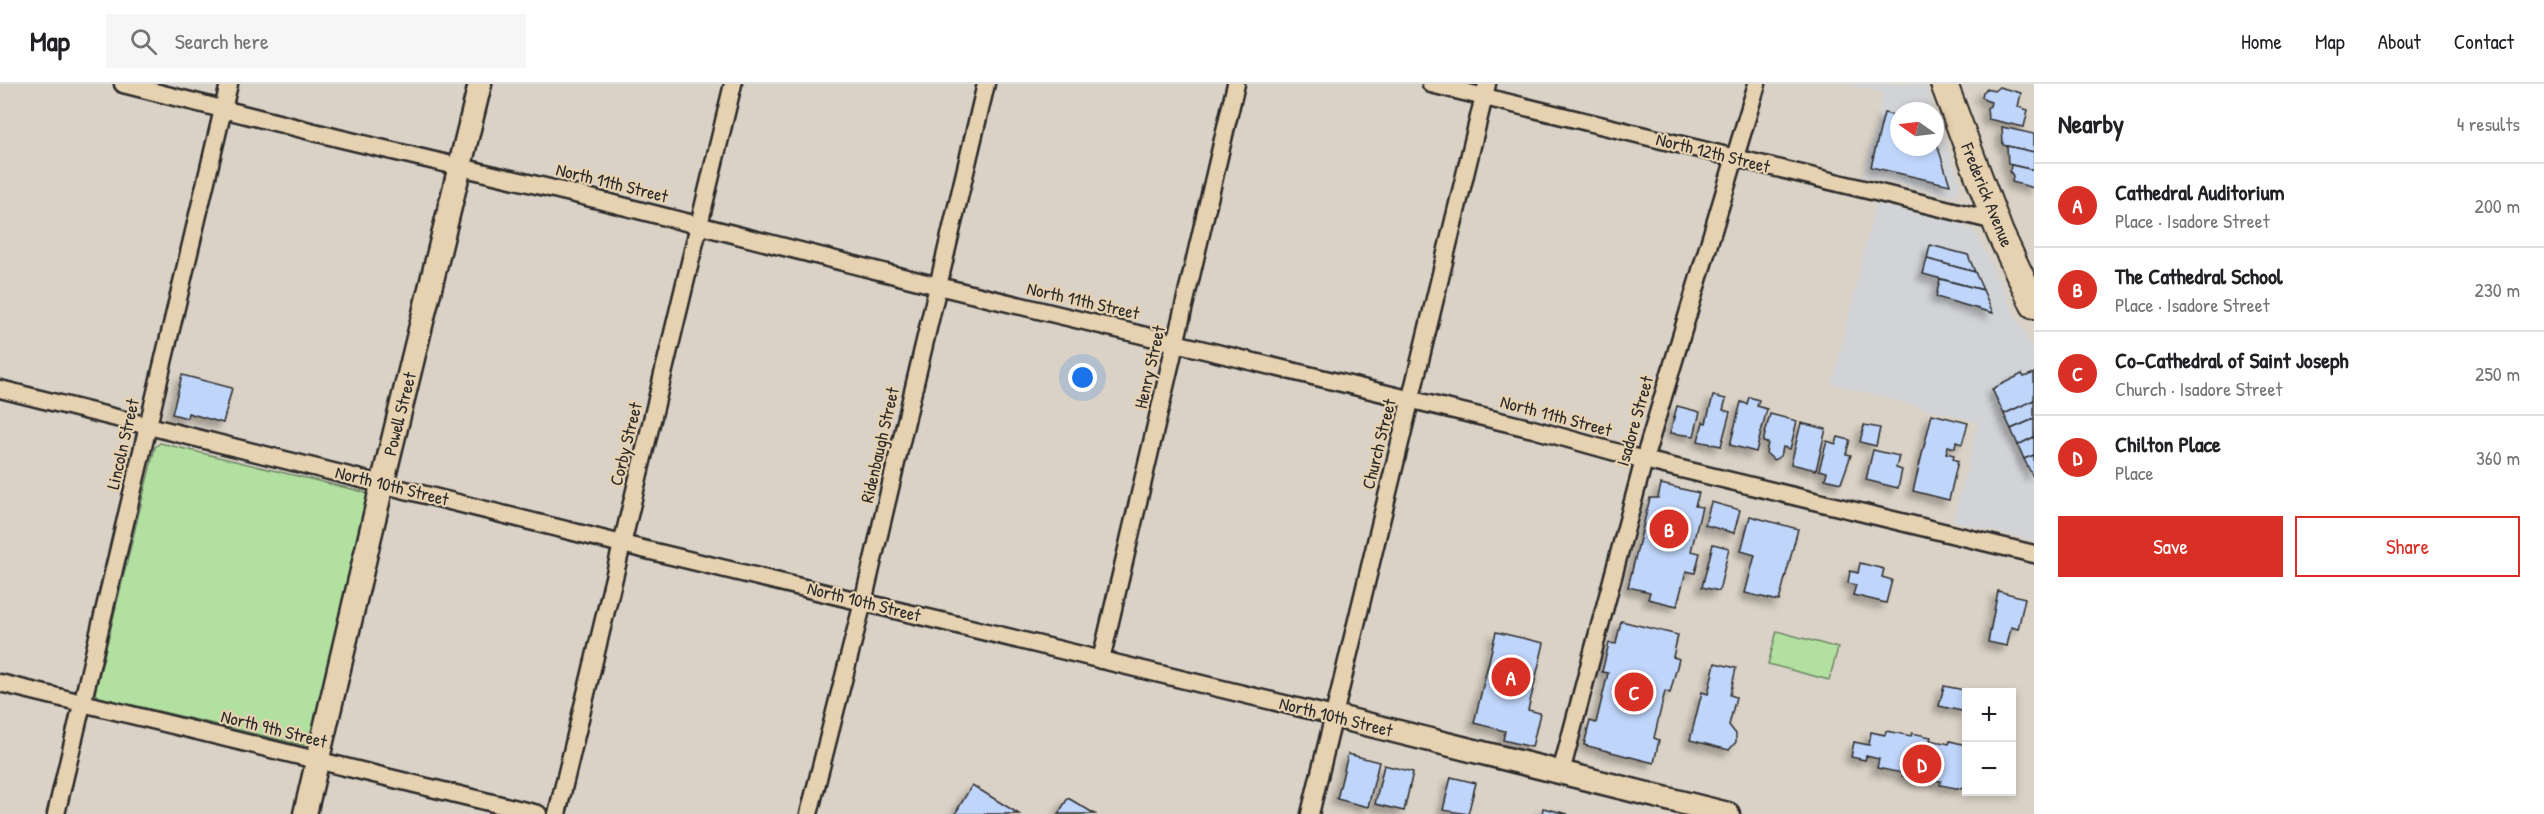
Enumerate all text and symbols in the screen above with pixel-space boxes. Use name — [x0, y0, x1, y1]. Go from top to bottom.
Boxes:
search box — [106, 14, 526, 68]
text: Map — [30, 22, 70, 60]
icon: search — [127, 25, 160, 58]
text: Search here — [175, 26, 269, 56]
text: Home — [2241, 27, 2282, 56]
text: Map — [2315, 27, 2345, 56]
text: About — [2378, 27, 2421, 56]
text: Contact — [2454, 27, 2514, 56]
north arrow — [1890, 102, 1944, 156]
text: Nearby — [2058, 106, 2124, 141]
text: 4 results — [2457, 110, 2520, 137]
street label: North 12th Street — [1654, 126, 1773, 179]
street label: Frederick Avenue — [1955, 138, 2020, 251]
street label: North 11th Street — [554, 157, 671, 209]
text: Cathedral Auditorium — [2115, 177, 2284, 207]
text: A — [2073, 192, 2082, 219]
text: 200 m — [2475, 192, 2520, 219]
text: Place · Isadore Street — [2115, 207, 2270, 234]
text: The Cathedral School — [2115, 261, 2283, 291]
street label: North 11th Street — [1025, 275, 1143, 326]
text: B — [2072, 276, 2083, 303]
text: 230 m — [2475, 276, 2520, 303]
text: Place · Isadore Street — [2115, 291, 2270, 318]
street label: Henry Street — [1128, 322, 1171, 411]
text: Co-Cathedral of Saint Joseph — [2115, 345, 2349, 375]
text: C — [2072, 360, 2083, 387]
text: 250 m — [2475, 360, 2520, 387]
your location — [1068, 363, 1097, 392]
street label: Powell Street — [377, 369, 422, 458]
street label: Isadore Street — [1610, 372, 1660, 469]
text: Church · Isadore Street — [2115, 375, 2282, 402]
street label: Ridenbaugh Street — [854, 384, 905, 505]
street label: North 11th Street — [1498, 389, 1615, 443]
street label: Lincoln Street — [100, 395, 145, 492]
street label: Church Street — [1355, 395, 1402, 492]
street label: Corby Street — [603, 399, 648, 488]
text: Chilton Place — [2115, 429, 2221, 459]
text: D — [2073, 444, 2082, 471]
text: 360 m — [2476, 444, 2520, 471]
street label: North 10th Street — [333, 459, 452, 512]
text: Place — [2115, 459, 2154, 486]
pin: B — [1650, 506, 1688, 552]
button: Save — [2058, 516, 2283, 577]
button: Share — [2295, 516, 2520, 577]
street label: North 10th Street — [805, 575, 924, 628]
pin: A — [1492, 654, 1530, 700]
pin: C — [1614, 670, 1654, 714]
map controls — [1962, 688, 2016, 796]
button: + — [1962, 688, 2016, 742]
street label: North 10th Street — [1277, 690, 1396, 743]
street label: North 9th Street — [219, 703, 330, 754]
pin: D — [1902, 742, 1942, 786]
button: − — [1962, 742, 2016, 796]

